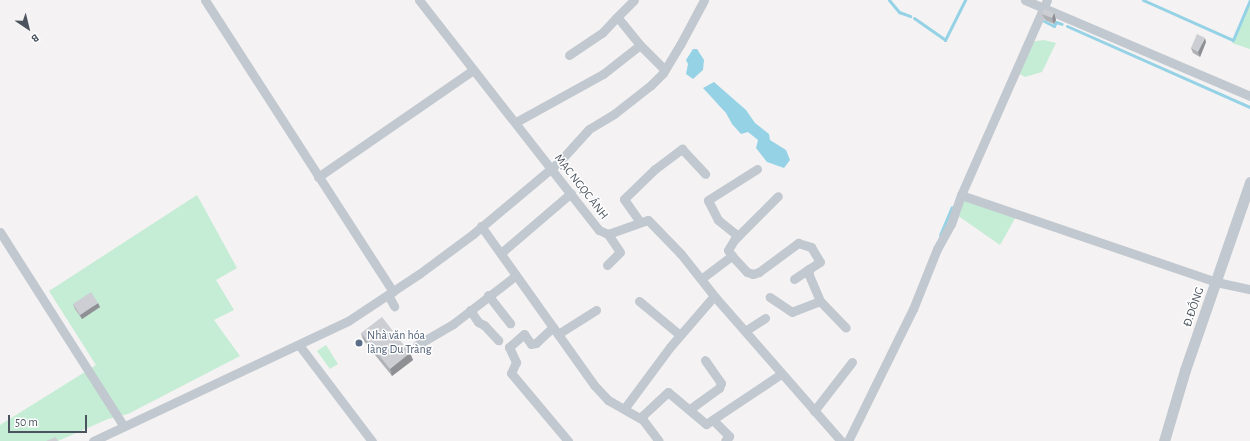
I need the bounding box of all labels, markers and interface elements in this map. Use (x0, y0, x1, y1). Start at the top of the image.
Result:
north arrow (8, 8, 48, 48)
text: B (29, 32, 41, 45)
street label: MẠC NGỌC ÁNH (551, 152, 611, 222)
street label: Đ.ĐỒNG (1181, 285, 1207, 329)
place label: Nhà văn hóa làng Du Tràng (367, 329, 432, 357)
marker: Nhà văn hóa làng Du Tràng (354, 338, 364, 348)
scale bar (10, 407, 89, 433)
text: 50 m (15, 416, 38, 428)

